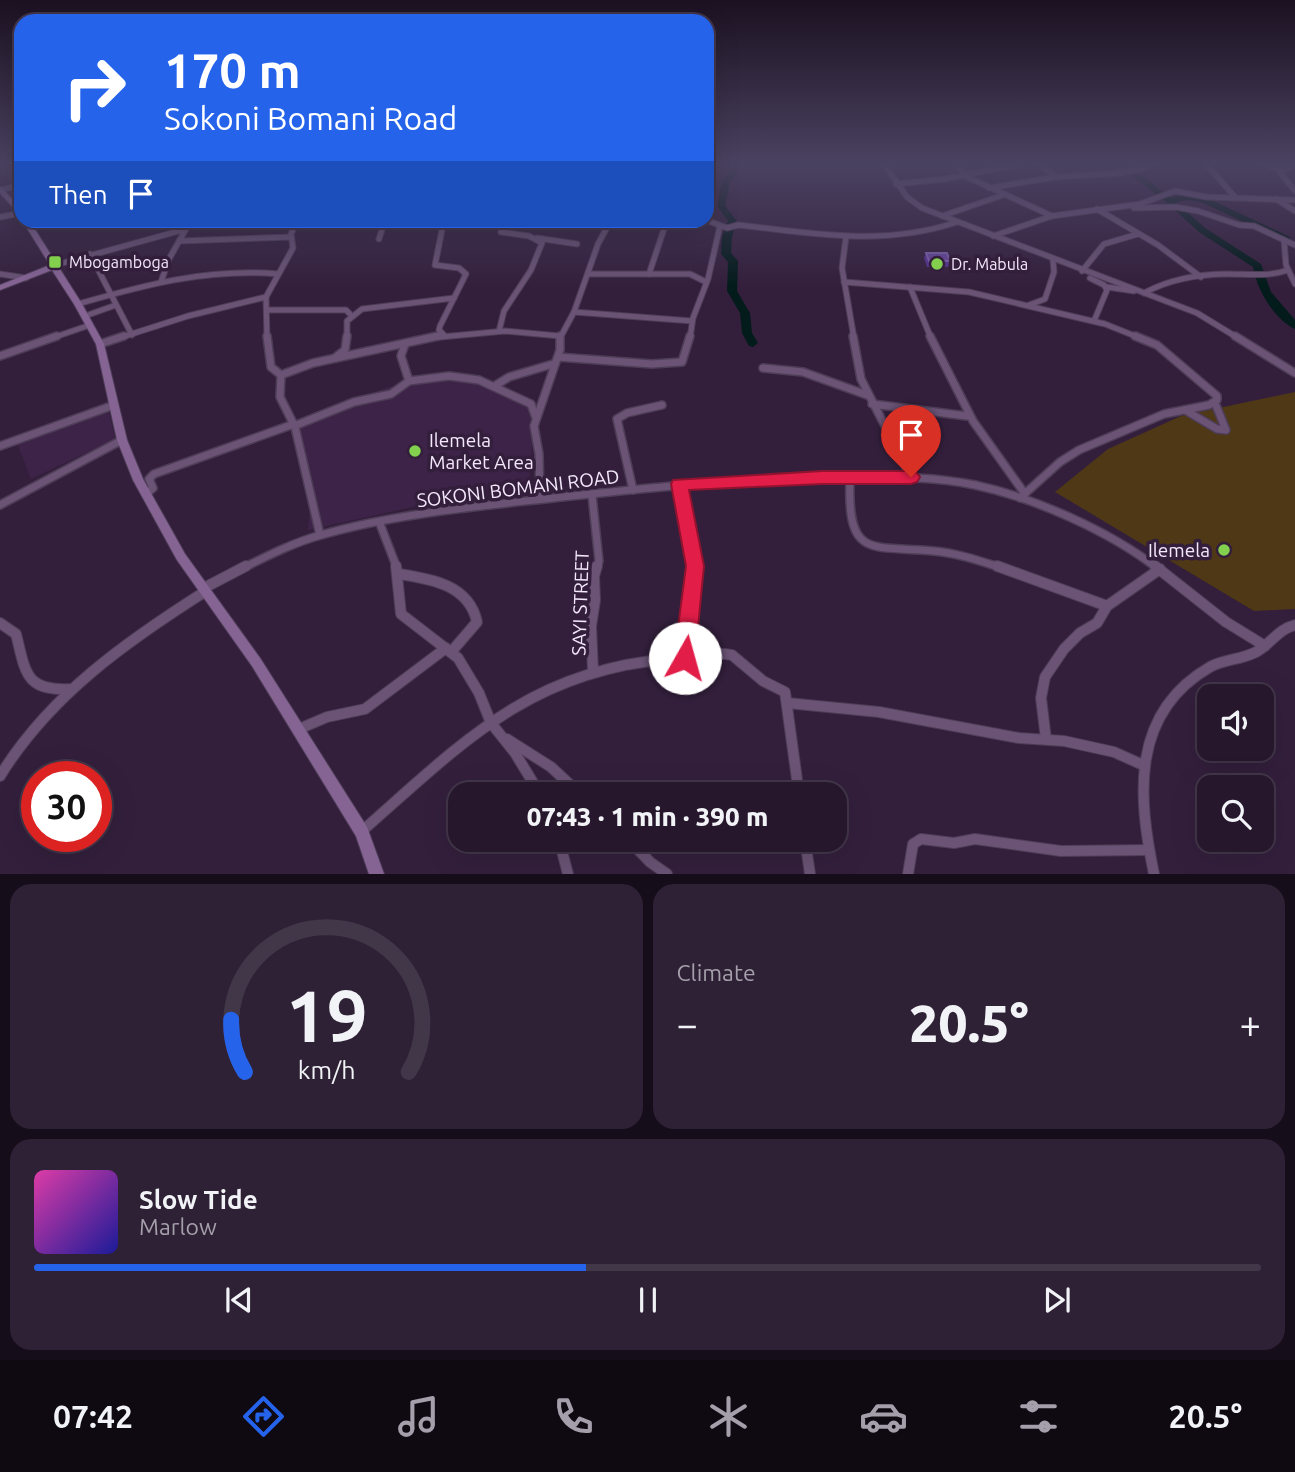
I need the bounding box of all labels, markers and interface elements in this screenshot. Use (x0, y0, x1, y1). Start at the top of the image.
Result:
icon: right (49, 42, 140, 133)
text: 170 m (164, 42, 301, 97)
text: Sokoni Bomani Road (164, 100, 457, 136)
icon: arrive (122, 175, 160, 213)
text: Then (49, 180, 108, 209)
place label: Mbogamboga (69, 253, 169, 271)
marker: Mbogamboga (47, 254, 63, 270)
place label: Dr. Mabula (951, 255, 1028, 273)
marker: Dr. Mabula (929, 256, 945, 272)
pin (881, 405, 941, 477)
icon: arrive (892, 416, 930, 454)
place label: Ilemela Market Area (429, 429, 534, 473)
marker: Ilemela Market Area (407, 443, 423, 459)
street label: SOKONI BOMANI ROAD (415, 465, 621, 511)
place label: Ilemela (1148, 539, 1210, 561)
marker: Ilemela (1216, 542, 1232, 558)
street label: SAYI STREET (567, 550, 593, 656)
position arrow (648, 621, 722, 695)
map controls (1197, 684, 1274, 852)
button: sound (1197, 684, 1274, 761)
speed limit sign: 30 (21, 761, 112, 852)
button: search (1197, 775, 1274, 852)
text: 07:43 · 1 min · 390 m (527, 802, 768, 831)
text: Climate (677, 960, 756, 985)
text: 19 (285, 975, 367, 1057)
text: 20.5° (909, 994, 1029, 1052)
text: − (677, 1003, 698, 1045)
text: + (1240, 1003, 1261, 1045)
text: km/h (297, 1056, 355, 1084)
text: Slow Tide (139, 1185, 258, 1214)
text: Marlow (139, 1214, 217, 1239)
icon: previous (220, 1281, 258, 1319)
icon: pause (629, 1281, 667, 1319)
icon: next (1038, 1281, 1076, 1319)
icon: directions (239, 1392, 288, 1441)
icon: music (394, 1392, 443, 1441)
icon: phone (549, 1392, 598, 1441)
icon: climate (704, 1392, 753, 1441)
icon: car (859, 1392, 908, 1441)
icon: filters (1014, 1392, 1063, 1441)
text: 07:42 (53, 1398, 133, 1434)
text: 20.5° (1169, 1398, 1242, 1434)

